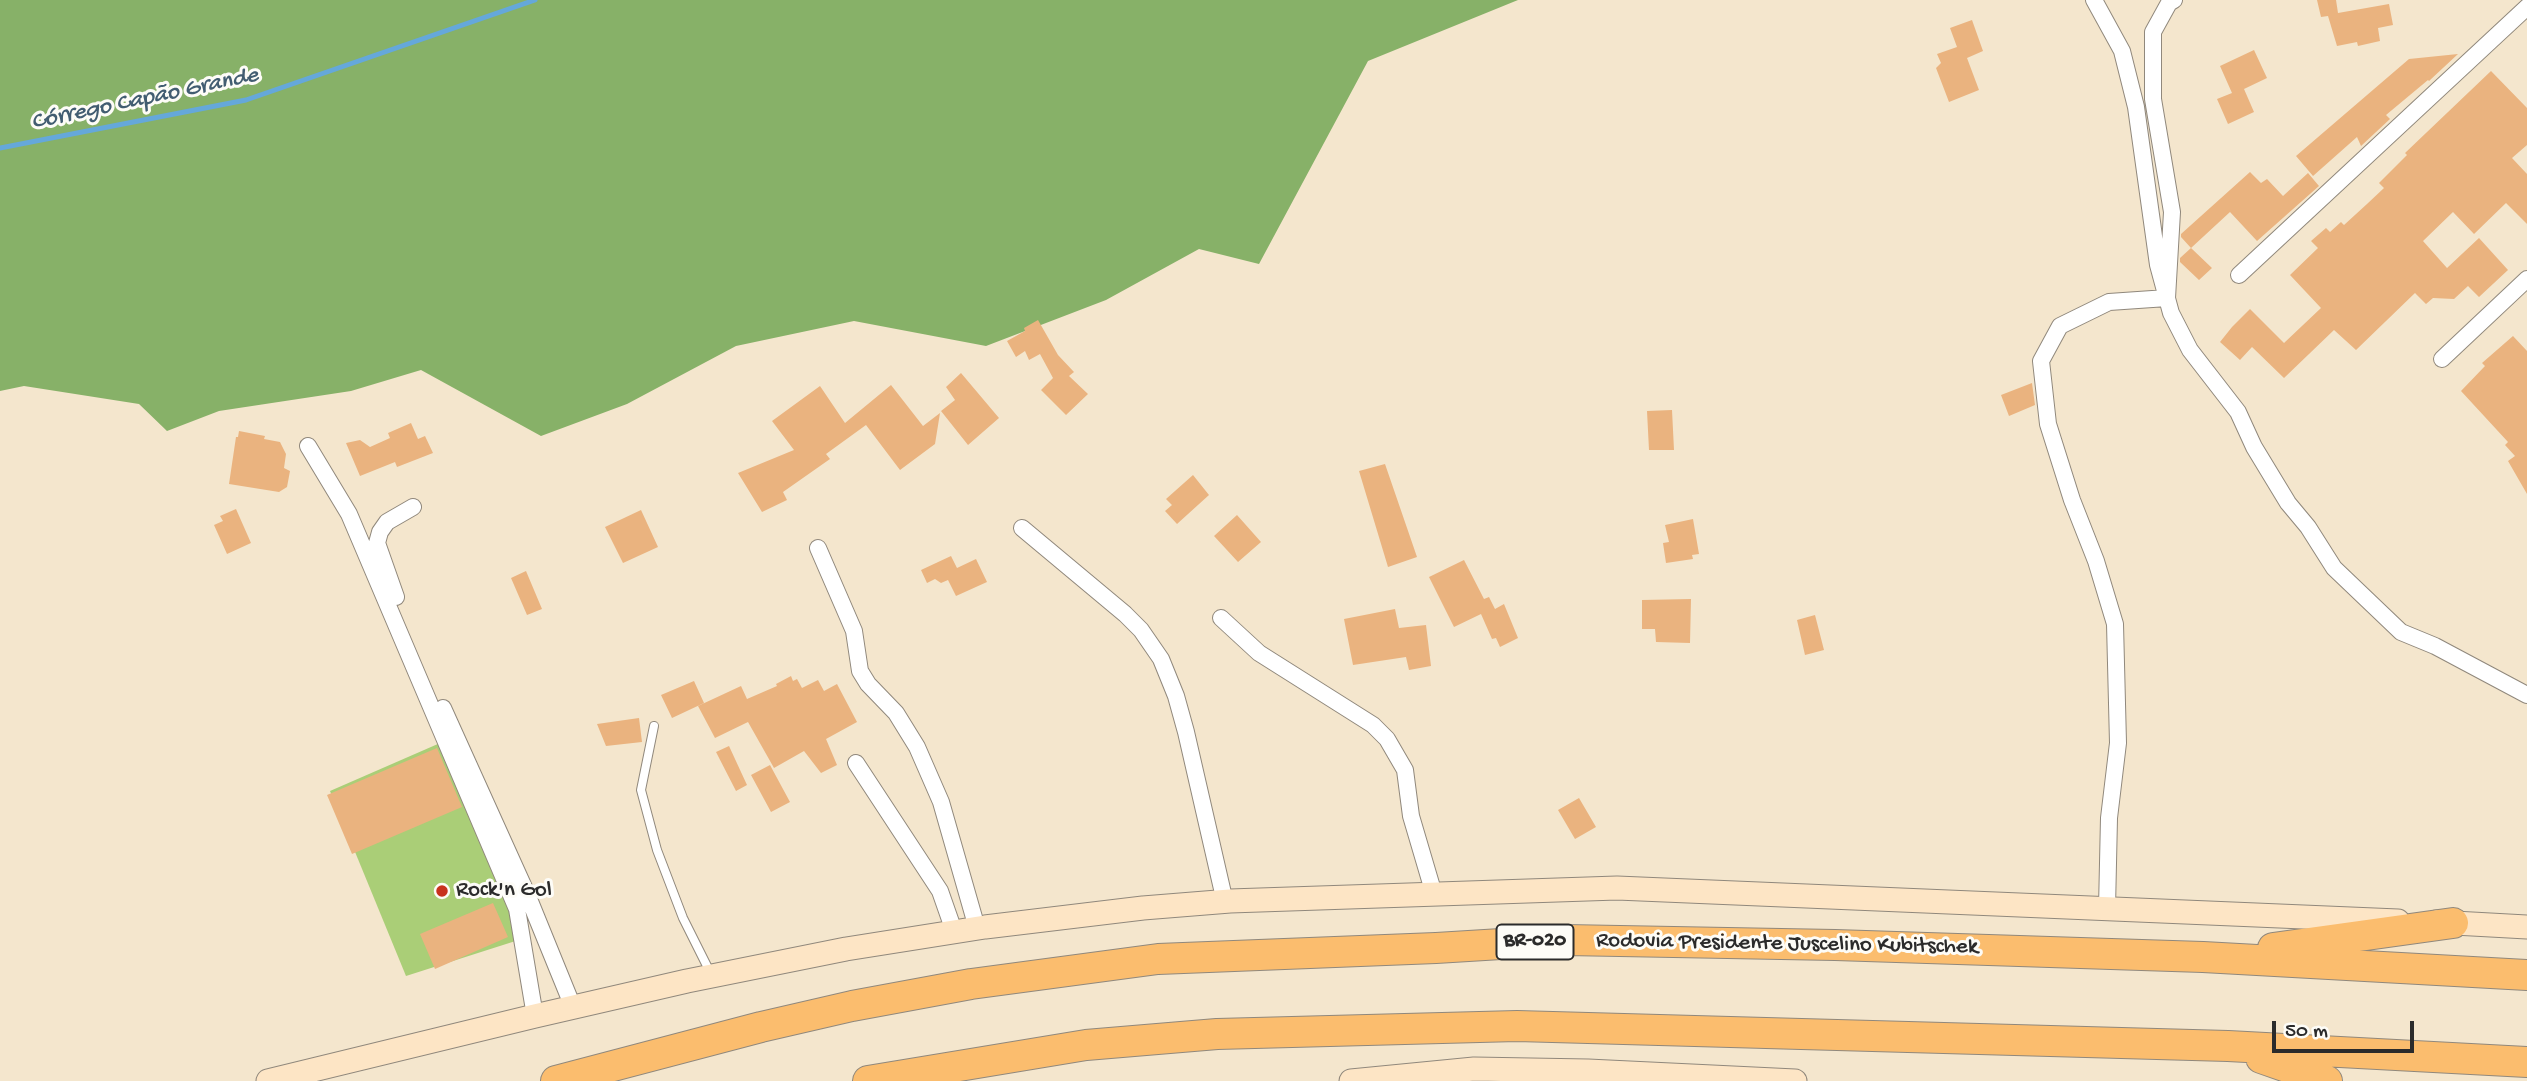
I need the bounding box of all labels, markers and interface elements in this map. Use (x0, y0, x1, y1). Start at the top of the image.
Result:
water label: Córrego Capão Grande (29, 62, 261, 138)
place label: Rock'n Gol (456, 877, 552, 905)
marker: Rock'n Gol (434, 883, 450, 899)
road number: BR-020 (1496, 925, 1574, 960)
street label: Rodovia Presidente Juscelino Kubitschek (1596, 928, 1978, 962)
scale bar (2275, 1007, 2417, 1052)
text: 50 m (2285, 1020, 2328, 1045)

